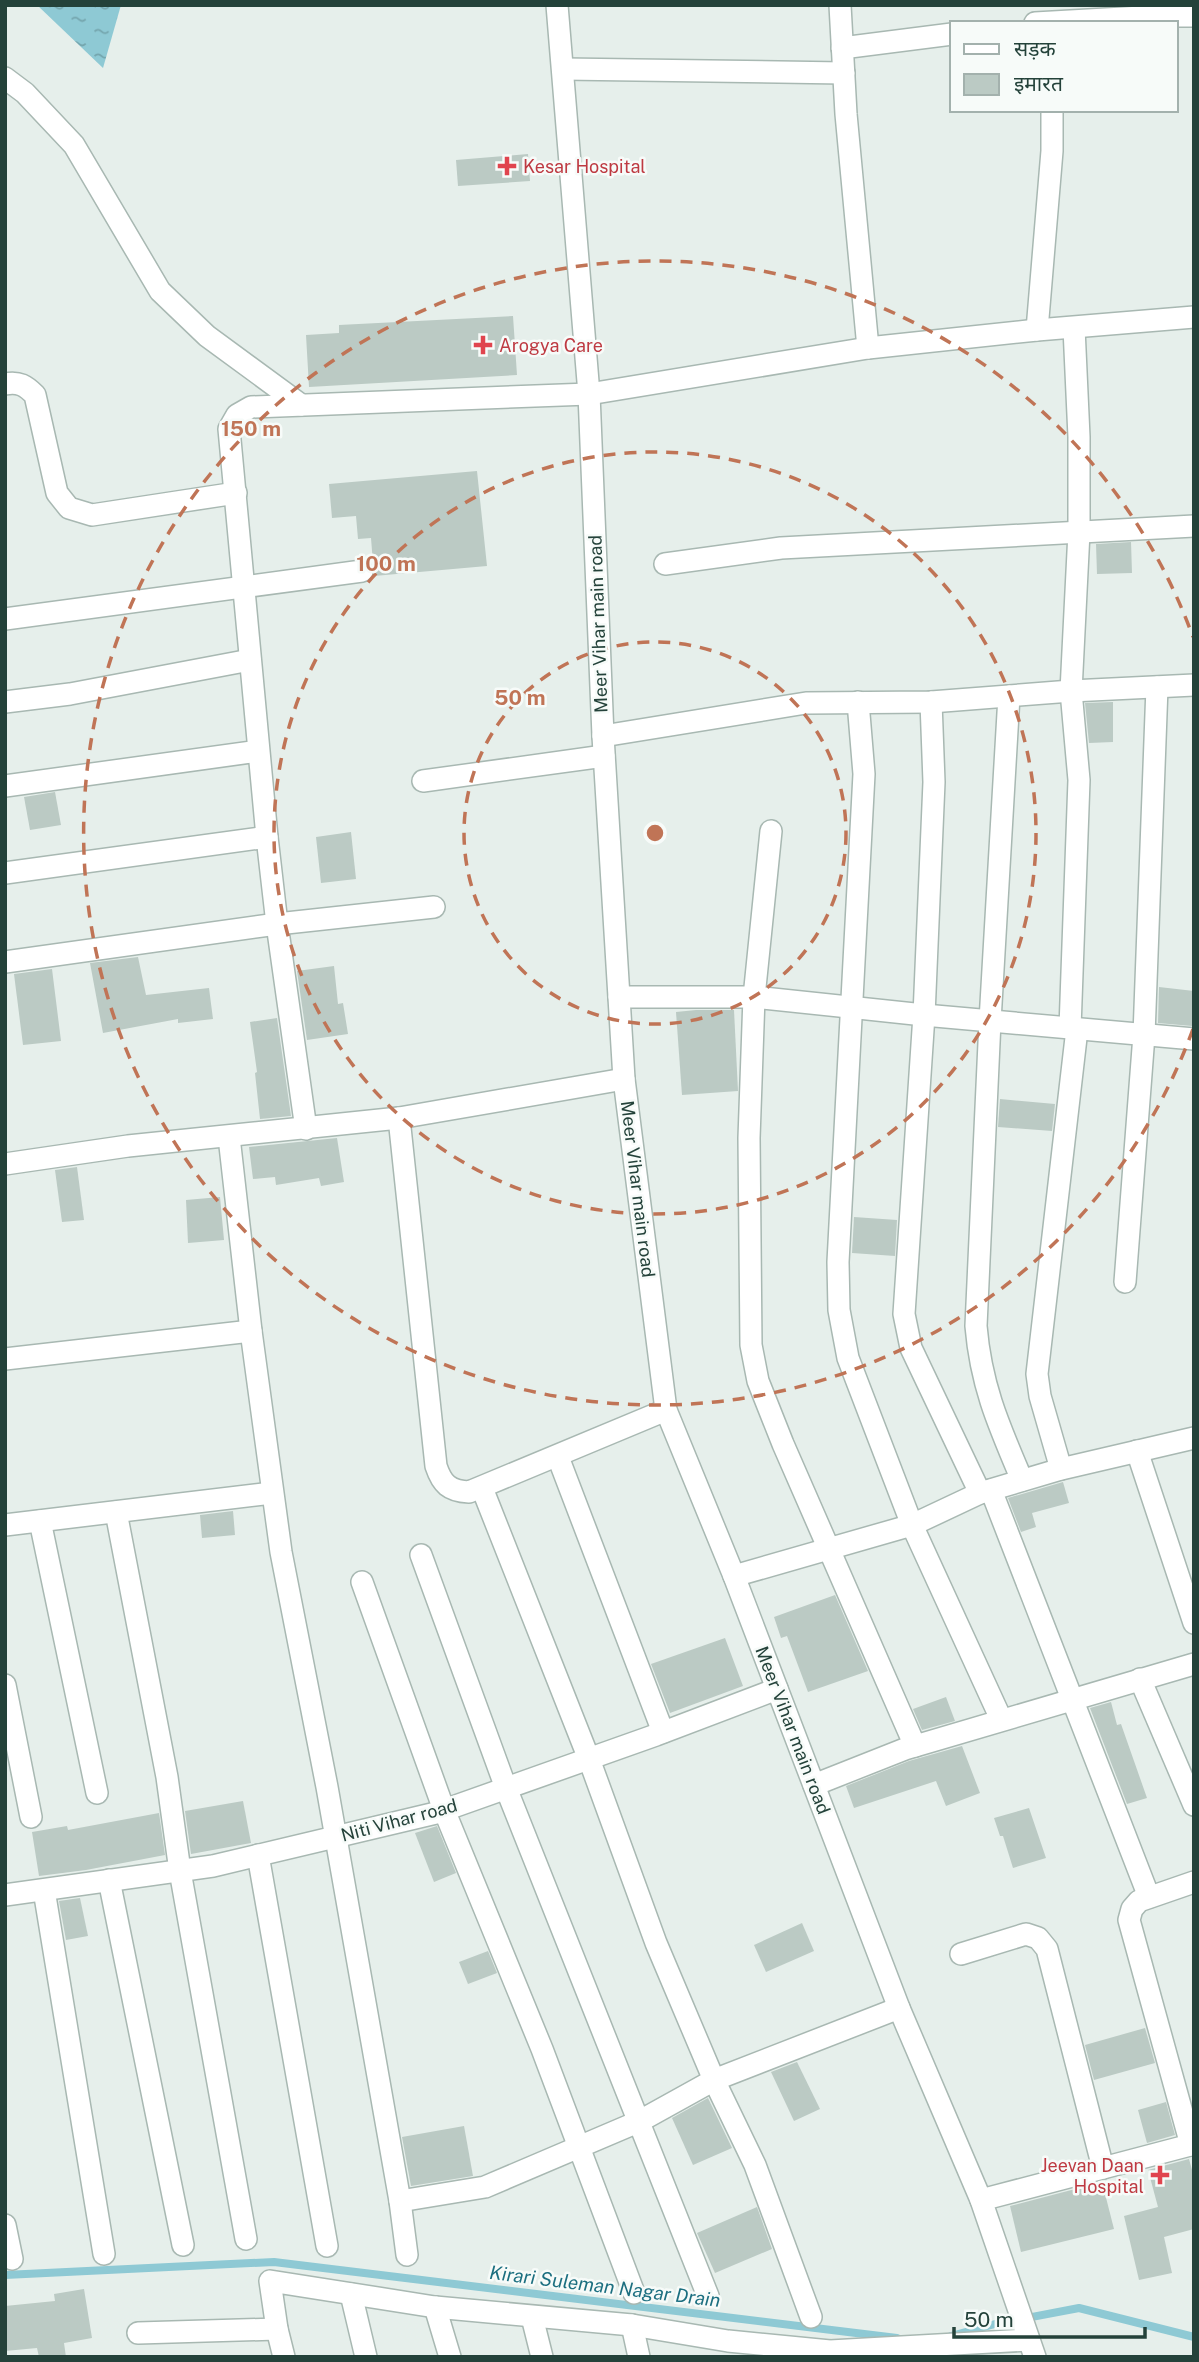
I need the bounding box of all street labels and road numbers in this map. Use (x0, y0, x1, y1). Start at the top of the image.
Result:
street label: Meer Vihar main road (584, 535, 612, 713)
street label: Meer Vihar main road (617, 1099, 659, 1279)
street label: Meer Vihar main road (751, 1643, 835, 1817)
street label: Niti Vihar road (339, 1794, 459, 1846)

